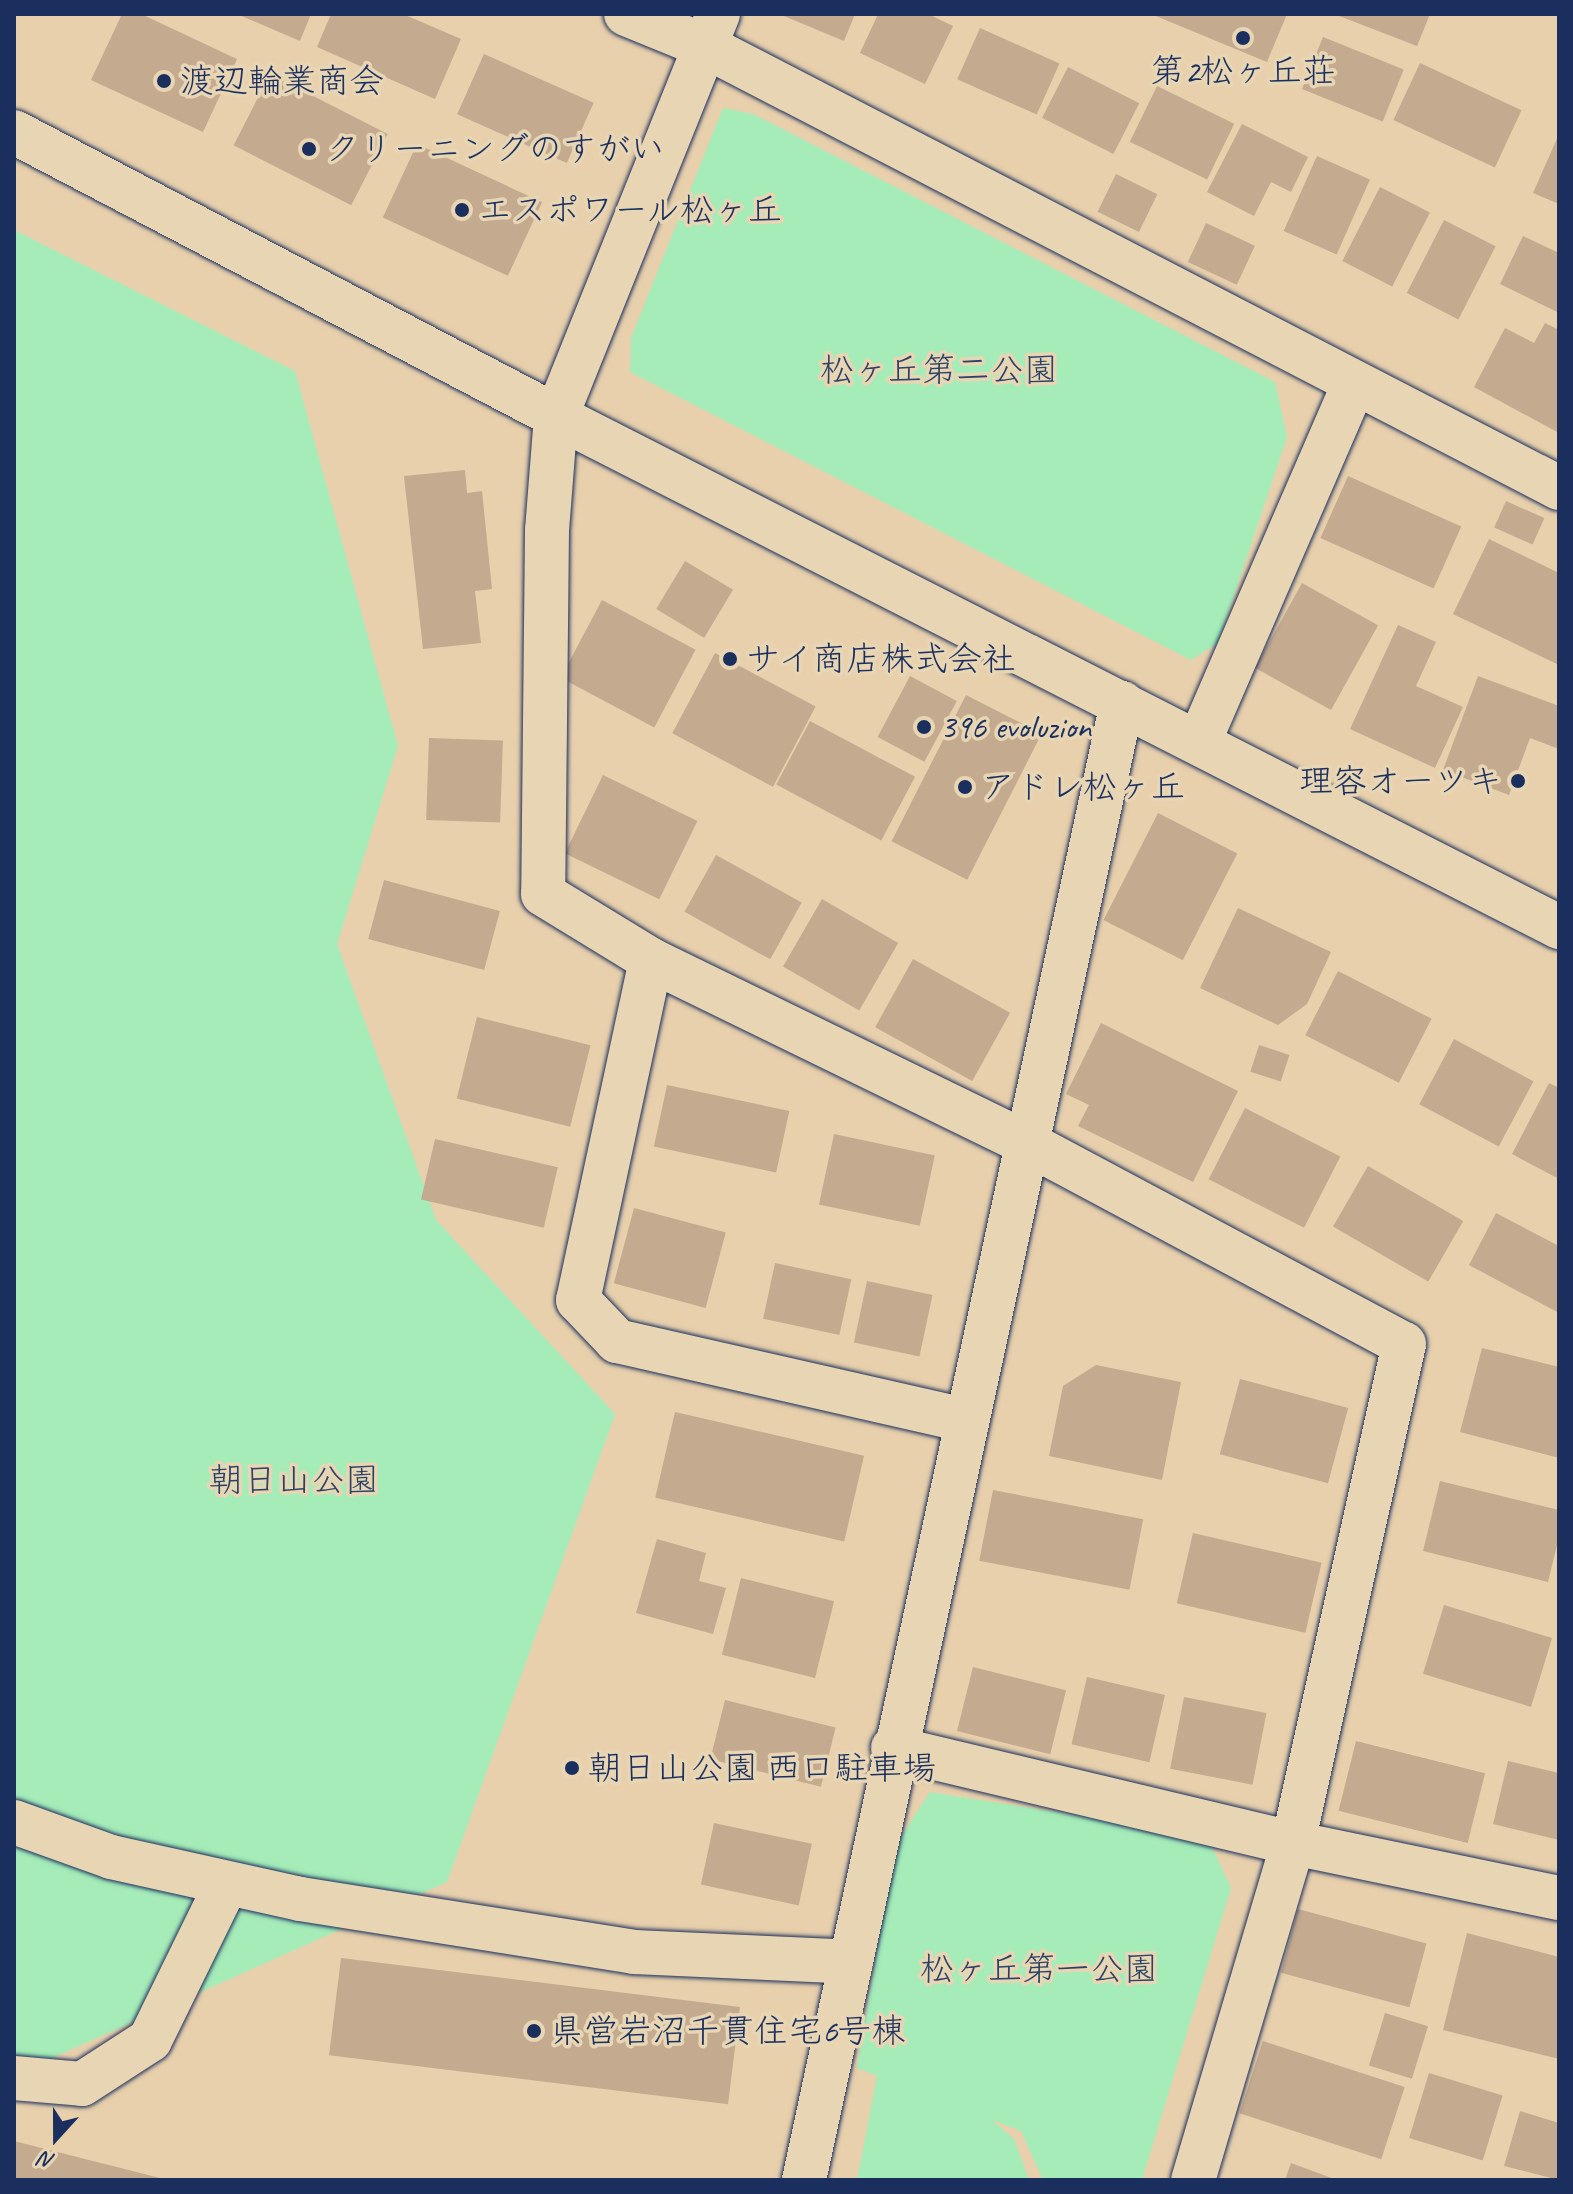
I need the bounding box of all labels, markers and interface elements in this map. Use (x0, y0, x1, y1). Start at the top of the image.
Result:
marker: 第2松ヶ丘荘 (1234, 29, 1252, 47)
place label: 第2松ヶ丘荘 (1150, 51, 1336, 91)
place label: 渡辺輪業商会 (180, 61, 384, 101)
marker: 渡辺輪業商会 (155, 72, 173, 90)
place label: クリーニングのすがい (325, 129, 665, 169)
marker: クリーニングのすがい (300, 140, 318, 158)
place label: エスポワール松ヶ丘 (478, 190, 784, 230)
marker: エスポワール松ヶ丘 (453, 201, 471, 219)
park label: 松ヶ丘第二公園 (820, 350, 1058, 390)
place label: サイ商店株式会社 (746, 639, 1018, 679)
marker: サイ商店株式会社 (721, 650, 739, 668)
place label: 396 evoluzion (940, 707, 1091, 747)
marker: 396 evoluzion (915, 718, 933, 736)
place label: 理容オーツキ (1298, 761, 1502, 801)
place label: アドレ松ヶ丘 (981, 767, 1185, 807)
marker: 理容オーツキ (1509, 772, 1527, 790)
marker: アドレ松ヶ丘 (956, 778, 974, 796)
park label: 朝日山公園 (209, 1460, 379, 1500)
place label: 朝日山公園 西口駐車場 (588, 1748, 936, 1788)
marker: 朝日山公園 西口駐車場 (563, 1759, 581, 1777)
park label: 松ヶ丘第一公園 (920, 1949, 1158, 1989)
place label: 県営岩沼千貫住宅6号棟 (550, 2011, 905, 2051)
marker: 県営岩沼千貫住宅6号棟 (525, 2022, 543, 2040)
north arrow (16, 2098, 96, 2178)
text: N (36, 2145, 59, 2176)

